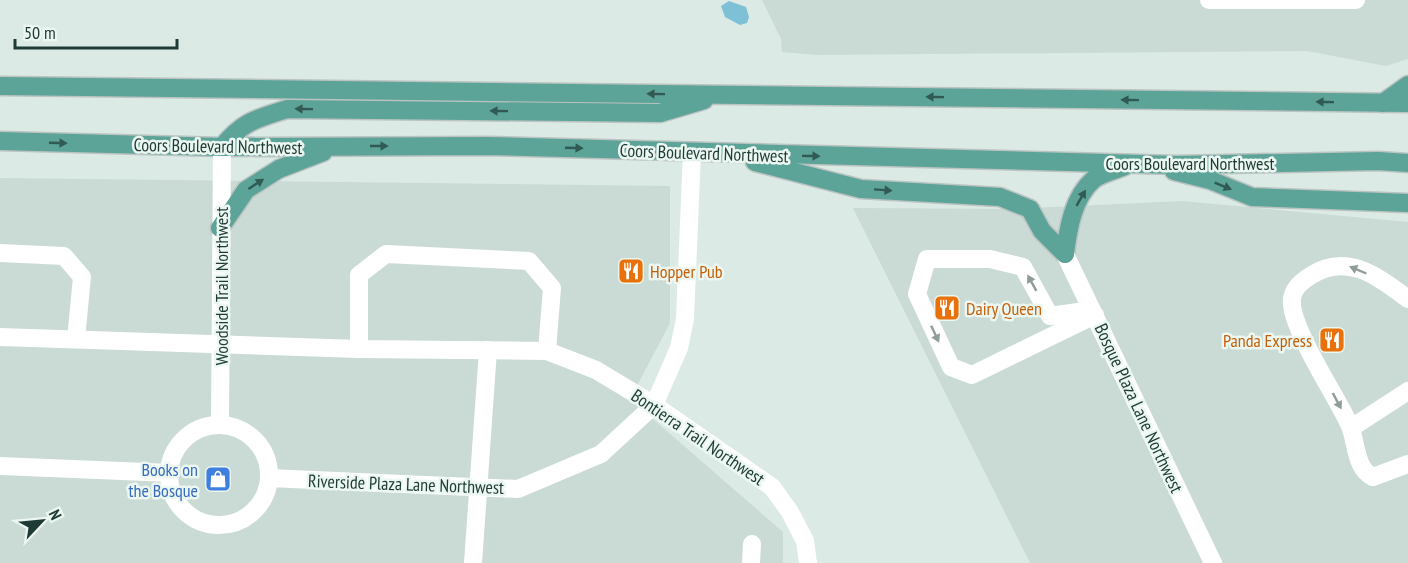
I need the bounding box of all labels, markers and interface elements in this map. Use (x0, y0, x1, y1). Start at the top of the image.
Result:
scale bar (15, 12, 177, 50)
text: 50 m (24, 21, 56, 44)
one-way arrow (646, 89, 665, 99)
one-way arrow (925, 92, 944, 102)
one-way arrow (1120, 95, 1139, 105)
one-way arrow (1315, 97, 1334, 107)
one-way arrow (295, 104, 314, 114)
one-way arrow (490, 106, 509, 116)
street label: Coors Boulevard Northwest (133, 133, 303, 159)
one-way arrow (49, 138, 68, 148)
street label: Coors Boulevard Northwest (619, 139, 789, 167)
one-way arrow (370, 142, 389, 151)
one-way arrow (565, 144, 584, 153)
one-way arrow (802, 151, 821, 161)
street label: Coors Boulevard Northwest (1106, 152, 1274, 175)
one-way arrow (248, 178, 264, 189)
one-way arrow (1214, 181, 1232, 191)
one-way arrow (874, 185, 893, 195)
one-way arrow (1076, 190, 1087, 206)
street label: Woodside Trail Northwest (210, 207, 233, 365)
restaurant icon: Hopper Pub (616, 256, 646, 286)
place label: Hopper Pub (650, 260, 723, 283)
one-way arrow (1348, 265, 1366, 275)
one-way arrow (1027, 274, 1037, 291)
restaurant icon: Dairy Queen (932, 293, 962, 323)
place label: Dairy Queen (966, 297, 1042, 320)
street label: Bosque Plaza Lane Northwest (1090, 320, 1188, 496)
one-way arrow (931, 325, 940, 342)
restaurant icon: Panda Express (1317, 325, 1347, 355)
place label: Panda Express (1223, 329, 1312, 352)
street label: Bontierra Trail Northwest (627, 384, 769, 490)
one-way arrow (1332, 393, 1342, 410)
place label: Books on the Bosque (129, 458, 198, 502)
shop icon: Books on the Bosque (203, 464, 233, 494)
street label: Riverside Plaza Lane Northwest (308, 469, 504, 499)
north arrow (12, 491, 72, 551)
text: N (45, 506, 66, 523)

